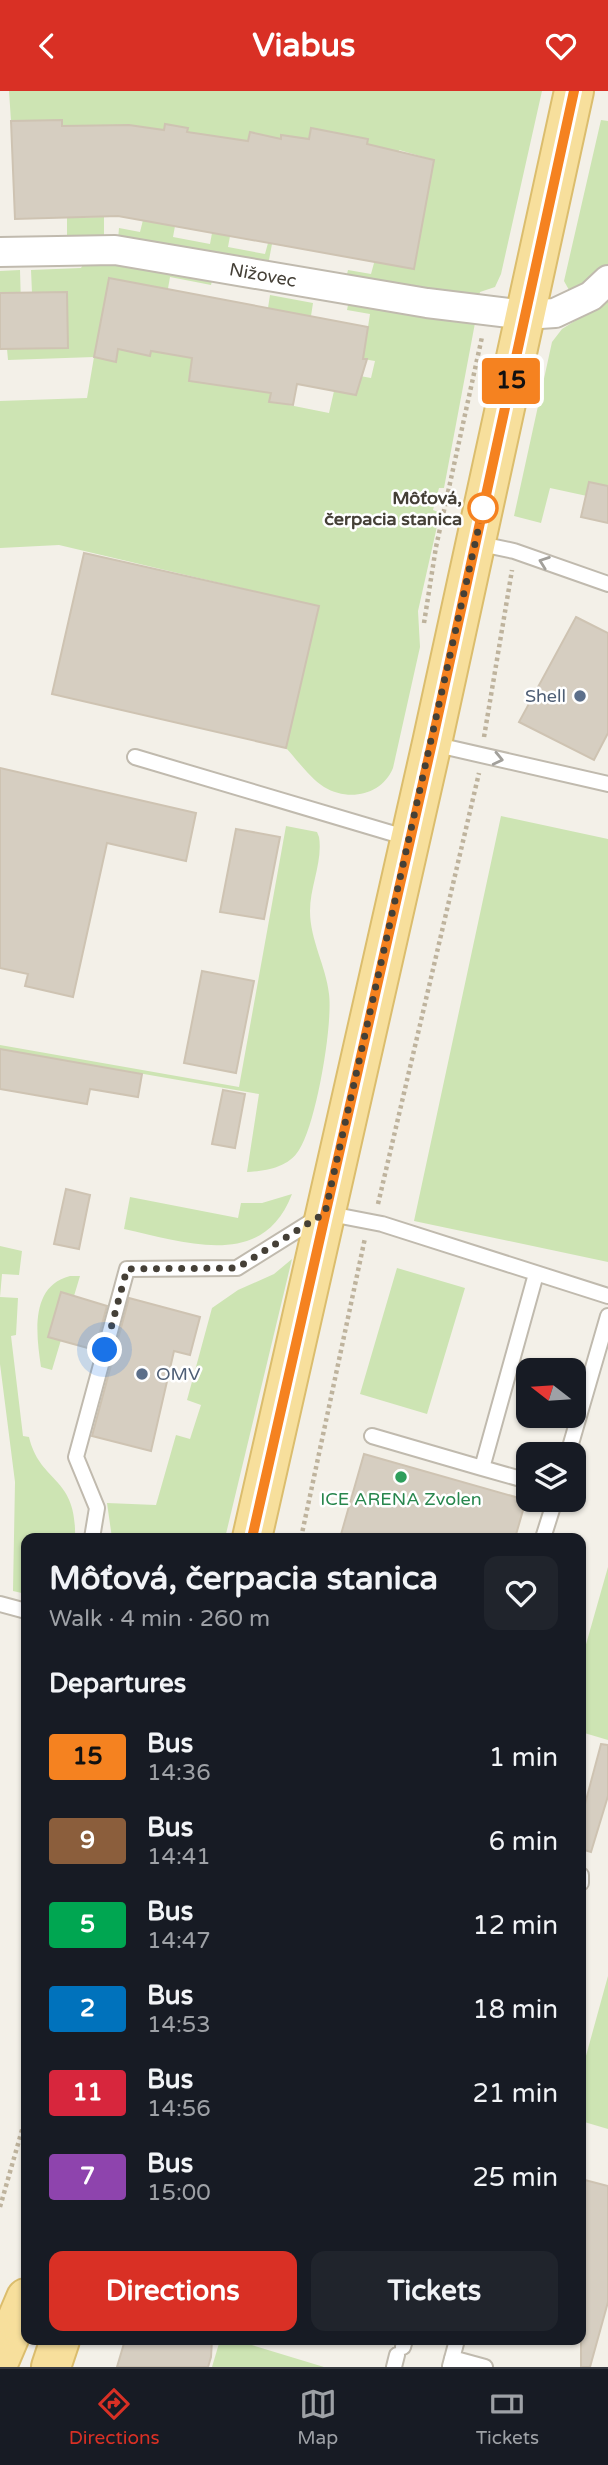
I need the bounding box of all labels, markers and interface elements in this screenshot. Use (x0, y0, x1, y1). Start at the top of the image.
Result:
icon: back (28, 27, 66, 65)
text: Viabus (253, 27, 355, 65)
icon: heart (542, 27, 580, 65)
street label: Nižovec (228, 258, 298, 292)
line badge: 15 (480, 358, 542, 404)
text: 15 (496, 366, 526, 395)
place label: Môťová, čerpacia stanica (324, 487, 462, 530)
marker: Môťová, čerpacia stanica (468, 493, 498, 523)
one-way arrow (538, 556, 550, 570)
place label: Shell (525, 685, 566, 707)
marker: Shell (572, 688, 588, 704)
one-way arrow (492, 750, 504, 765)
your location (87, 1332, 122, 1367)
north arrow (516, 1358, 586, 1428)
map controls (516, 1358, 586, 1512)
place label: OMV (156, 1363, 201, 1385)
marker: OMV (134, 1366, 150, 1382)
button: layers (516, 1442, 586, 1512)
marker: ICE ARENA Zvolen (393, 1469, 409, 1485)
place label: ICE ARENA Zvolen (320, 1488, 482, 1510)
button: heart (484, 1556, 558, 1630)
text: Môťová, čerpacia stanica (49, 1559, 438, 1598)
text: Walk · 4 min · 260 m (49, 1605, 270, 1633)
text: Departures (49, 1668, 186, 1699)
text: Bus (147, 1728, 193, 1759)
text: 15 (72, 1742, 103, 1771)
text: 1 min (489, 1742, 558, 1773)
text: 14:36 (147, 1759, 211, 1787)
text: Bus (147, 1812, 193, 1843)
text: 9 (80, 1826, 95, 1855)
text: 6 min (489, 1826, 558, 1857)
text: 14:41 (147, 1843, 211, 1871)
text: Bus (147, 1896, 193, 1927)
text: 5 (80, 1910, 95, 1939)
text: 12 min (472, 1910, 558, 1941)
text: 14:47 (147, 1927, 211, 1955)
text: Bus (147, 1980, 193, 2011)
text: 2 (80, 1994, 95, 2023)
text: 18 min (472, 1994, 558, 2025)
text: 14:53 (147, 2011, 211, 2039)
text: Bus (147, 2064, 193, 2095)
text: 11 (72, 2078, 103, 2107)
text: 21 min (472, 2078, 558, 2109)
text: 14:56 (147, 2095, 211, 2123)
text: Bus (147, 2148, 193, 2179)
text: 7 (80, 2162, 95, 2191)
text: 25 min (472, 2162, 558, 2193)
text: 15:00 (147, 2179, 211, 2207)
button: Directions (49, 2251, 297, 2331)
button: Tickets (311, 2251, 558, 2331)
tab: Directions (69, 2385, 160, 2449)
tab: Map (297, 2385, 338, 2449)
tab: Tickets (476, 2385, 539, 2449)

